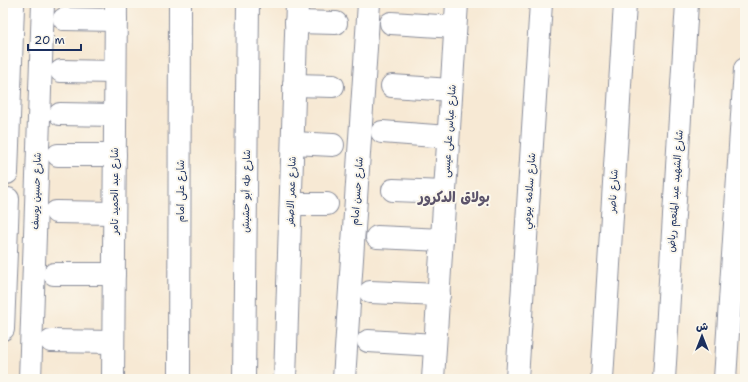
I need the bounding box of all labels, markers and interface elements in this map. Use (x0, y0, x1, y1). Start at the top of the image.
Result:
scale bar (28, 26, 81, 52)
text: 20 m (34, 32, 65, 48)
street label: شارع عباس على عيسى (439, 84, 460, 178)
street label: شارع الشهيد عبد المنعم رياض (664, 129, 687, 253)
street label: شارع عبد الحميد تامر (108, 147, 122, 236)
street label: شارع طه أبو حشيش (239, 149, 254, 233)
street label: شارع حسين يوسف (28, 152, 45, 230)
street label: شارع سلامه بيومي (520, 152, 541, 230)
street label: شارع عمر الاصفر (283, 156, 300, 227)
street label: شارع حسن امام (348, 156, 367, 226)
street label: شارع على امام (174, 160, 188, 222)
street label: شارع ناصر (605, 168, 622, 214)
district label: بولاق الدكرور (416, 188, 490, 207)
north arrow (682, 316, 722, 356)
text: ش (696, 319, 708, 334)

